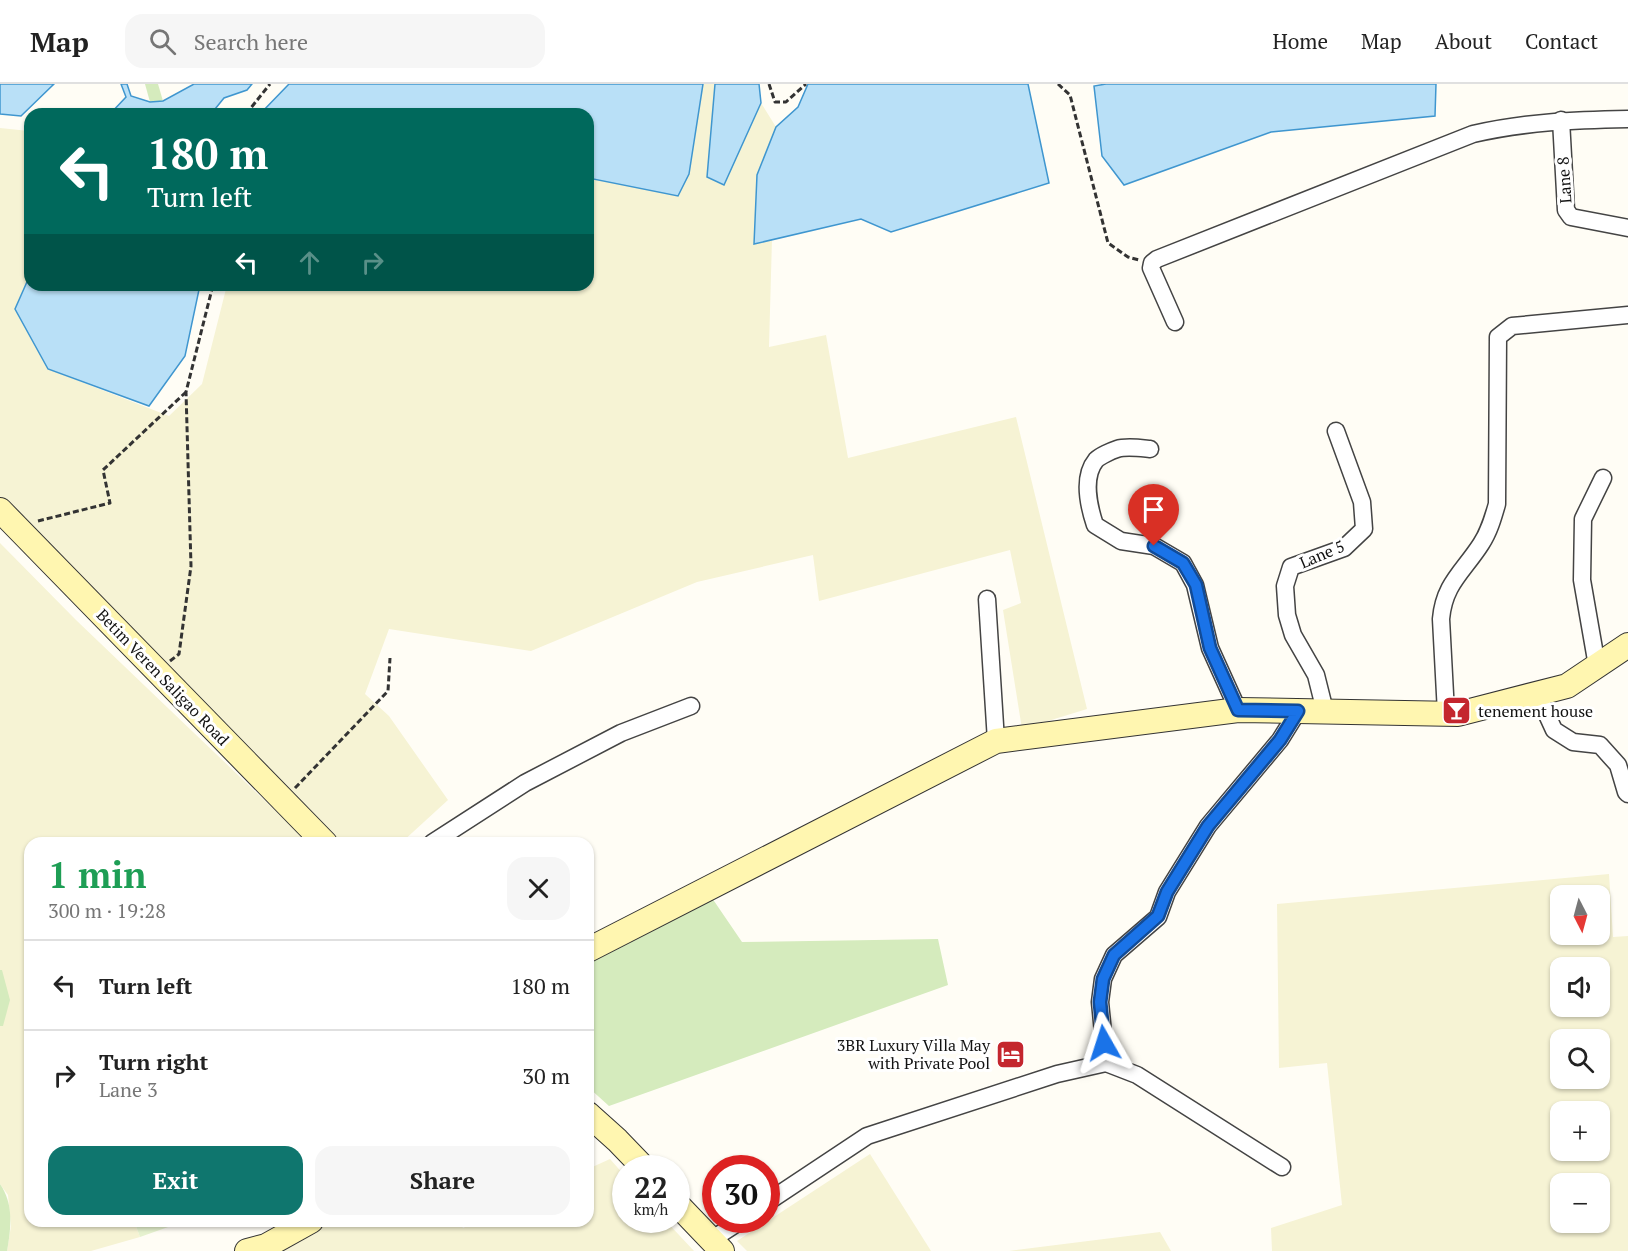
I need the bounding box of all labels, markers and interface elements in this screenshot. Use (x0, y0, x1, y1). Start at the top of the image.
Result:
search box (125, 14, 545, 68)
text: Map (30, 23, 89, 60)
icon: search (146, 25, 179, 58)
text: Search here (194, 27, 308, 56)
text: Home (1272, 27, 1328, 55)
text: Map (1361, 27, 1402, 55)
text: About (1435, 27, 1492, 55)
text: Contact (1525, 27, 1598, 55)
text: 180 m (147, 125, 268, 181)
icon: left (48, 132, 126, 210)
street label: Lane 8 (1551, 156, 1577, 204)
text: Turn left (147, 179, 252, 215)
icon: left (230, 246, 263, 279)
icon: ahead (293, 246, 326, 279)
icon: right (356, 246, 389, 279)
pin (1128, 484, 1179, 546)
icon: arrive (1137, 493, 1170, 526)
street label: Lane 5 (1296, 535, 1348, 573)
street label: Betim Veren Saligao Road (92, 604, 234, 750)
bar icon: tenement house (1441, 695, 1473, 727)
place label: tenement house (1478, 700, 1593, 722)
text: 1 min (48, 851, 146, 898)
button: close (507, 857, 570, 920)
north arrow (1550, 885, 1610, 945)
map controls (1550, 885, 1610, 1233)
text: 300 m · 19:28 (48, 897, 166, 924)
button: sound (1550, 957, 1610, 1017)
icon: left (48, 969, 81, 1002)
text: Turn left (99, 971, 192, 1000)
text: 180 m (510, 971, 570, 1000)
position arrow (1072, 1011, 1136, 1075)
button: search (1550, 1029, 1610, 1089)
place label: 3BR Luxury Villa May with Private Pool (837, 1034, 991, 1074)
hotel icon: 3BR Luxury Villa May with Private Pool (995, 1038, 1027, 1070)
text: Turn right (99, 1047, 208, 1076)
icon: right (48, 1059, 81, 1092)
text: 30 m (522, 1061, 570, 1090)
text: Lane 3 (99, 1076, 158, 1103)
button: + (1550, 1101, 1610, 1161)
button: Exit (48, 1146, 303, 1215)
button: Share (315, 1146, 570, 1215)
speed limit sign: 30 (702, 1155, 780, 1233)
text: 22 (634, 1167, 668, 1207)
button: − (1550, 1173, 1610, 1233)
text: km/h (634, 1199, 668, 1219)

